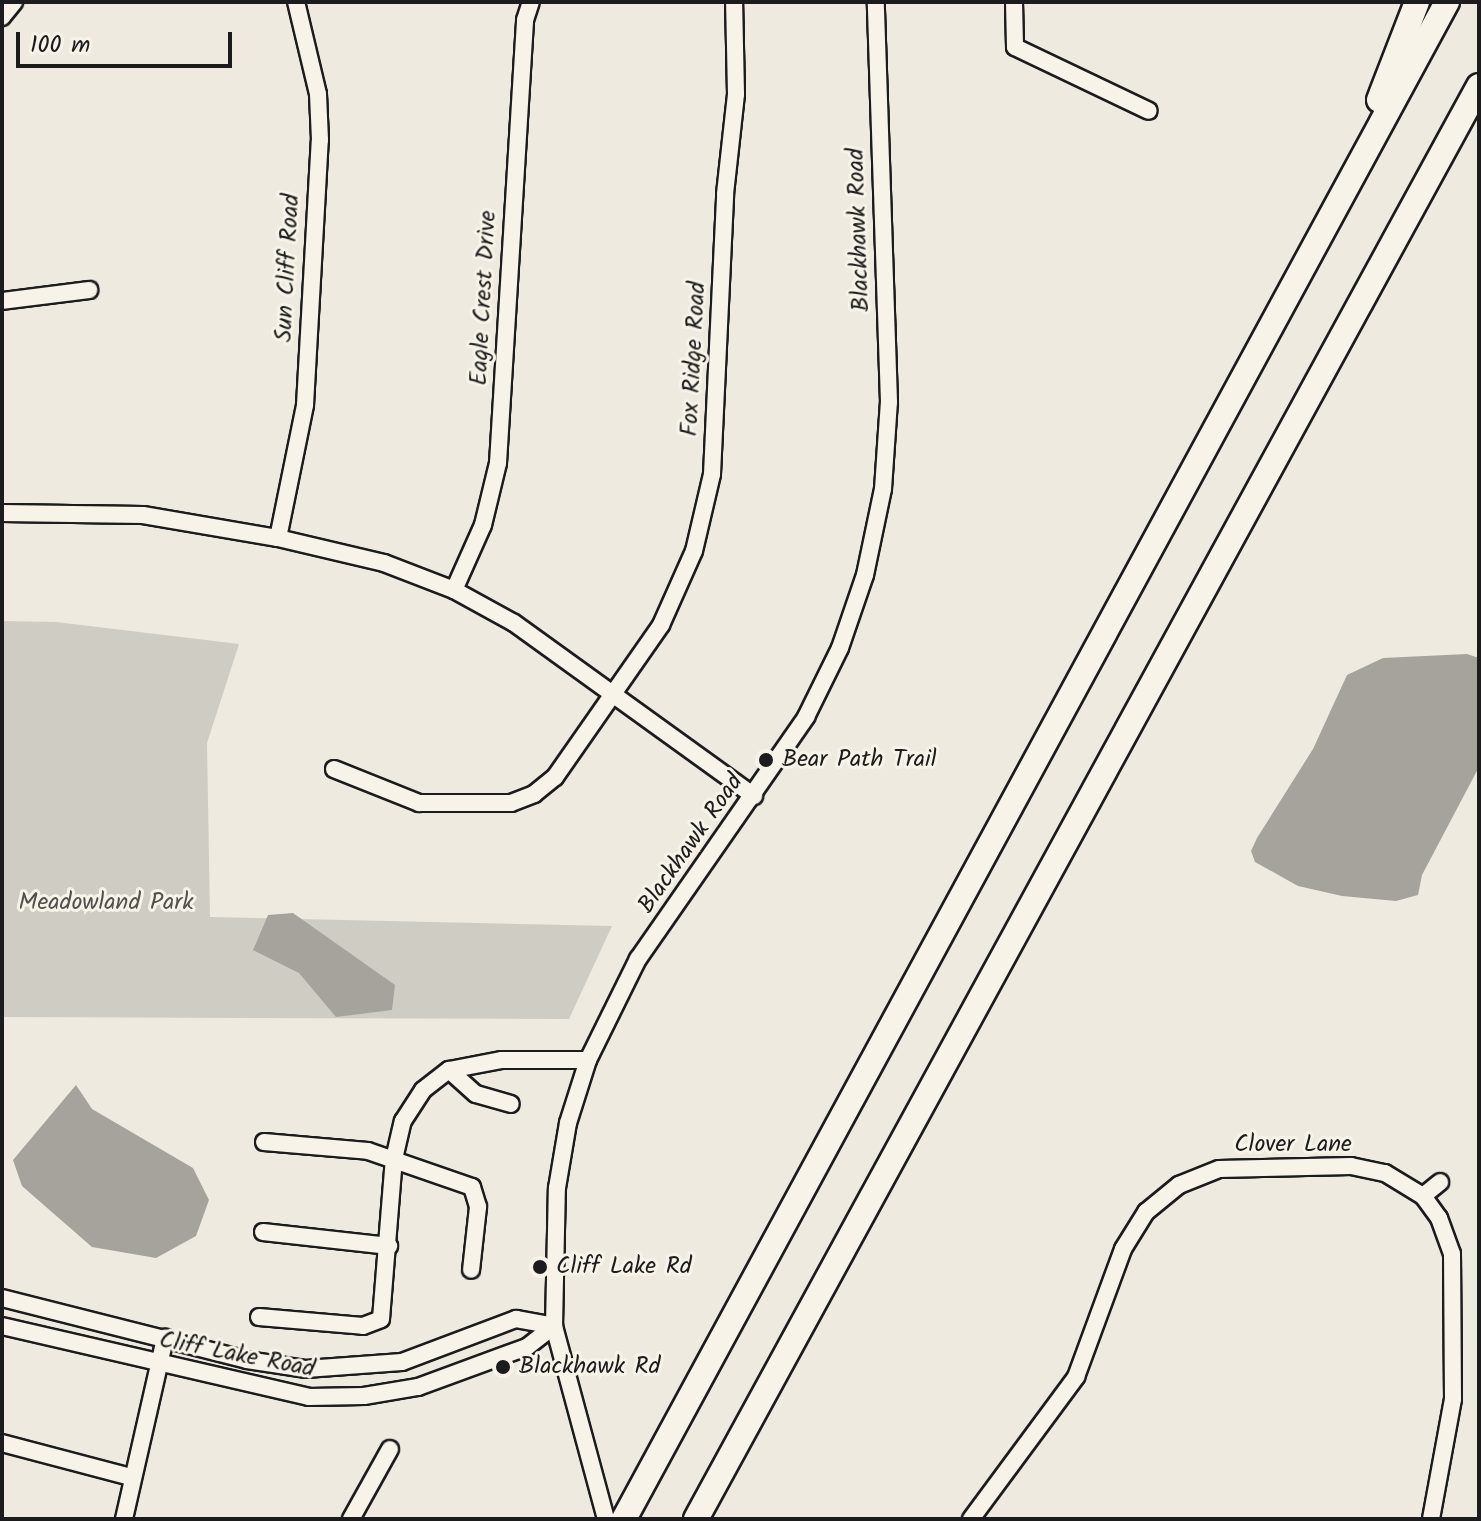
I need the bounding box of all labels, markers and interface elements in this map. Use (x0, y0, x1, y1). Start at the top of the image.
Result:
scale bar (20, 16, 236, 66)
text: 100 m (30, 26, 90, 65)
street label: Blackhawk Road (842, 148, 876, 312)
street label: Sun Cliff Road (270, 193, 306, 343)
street label: Eagle Crest Drive (465, 210, 503, 386)
street label: Fox Ridge Road (676, 281, 712, 437)
place label: Bear Path Trail (782, 746, 937, 774)
marker: Bear Path Trail (757, 751, 775, 769)
street label: Blackhawk Road (632, 769, 750, 919)
park label: Meadowland Park (18, 889, 194, 917)
street label: Clover Lane (1234, 1131, 1352, 1159)
place label: Cliff Lake Rd (556, 1253, 692, 1281)
marker: Cliff Lake Rd (531, 1258, 549, 1276)
street label: Cliff Lake Road (157, 1326, 317, 1384)
place label: Blackhawk Rd (519, 1353, 661, 1381)
marker: Blackhawk Rd (494, 1358, 512, 1376)

